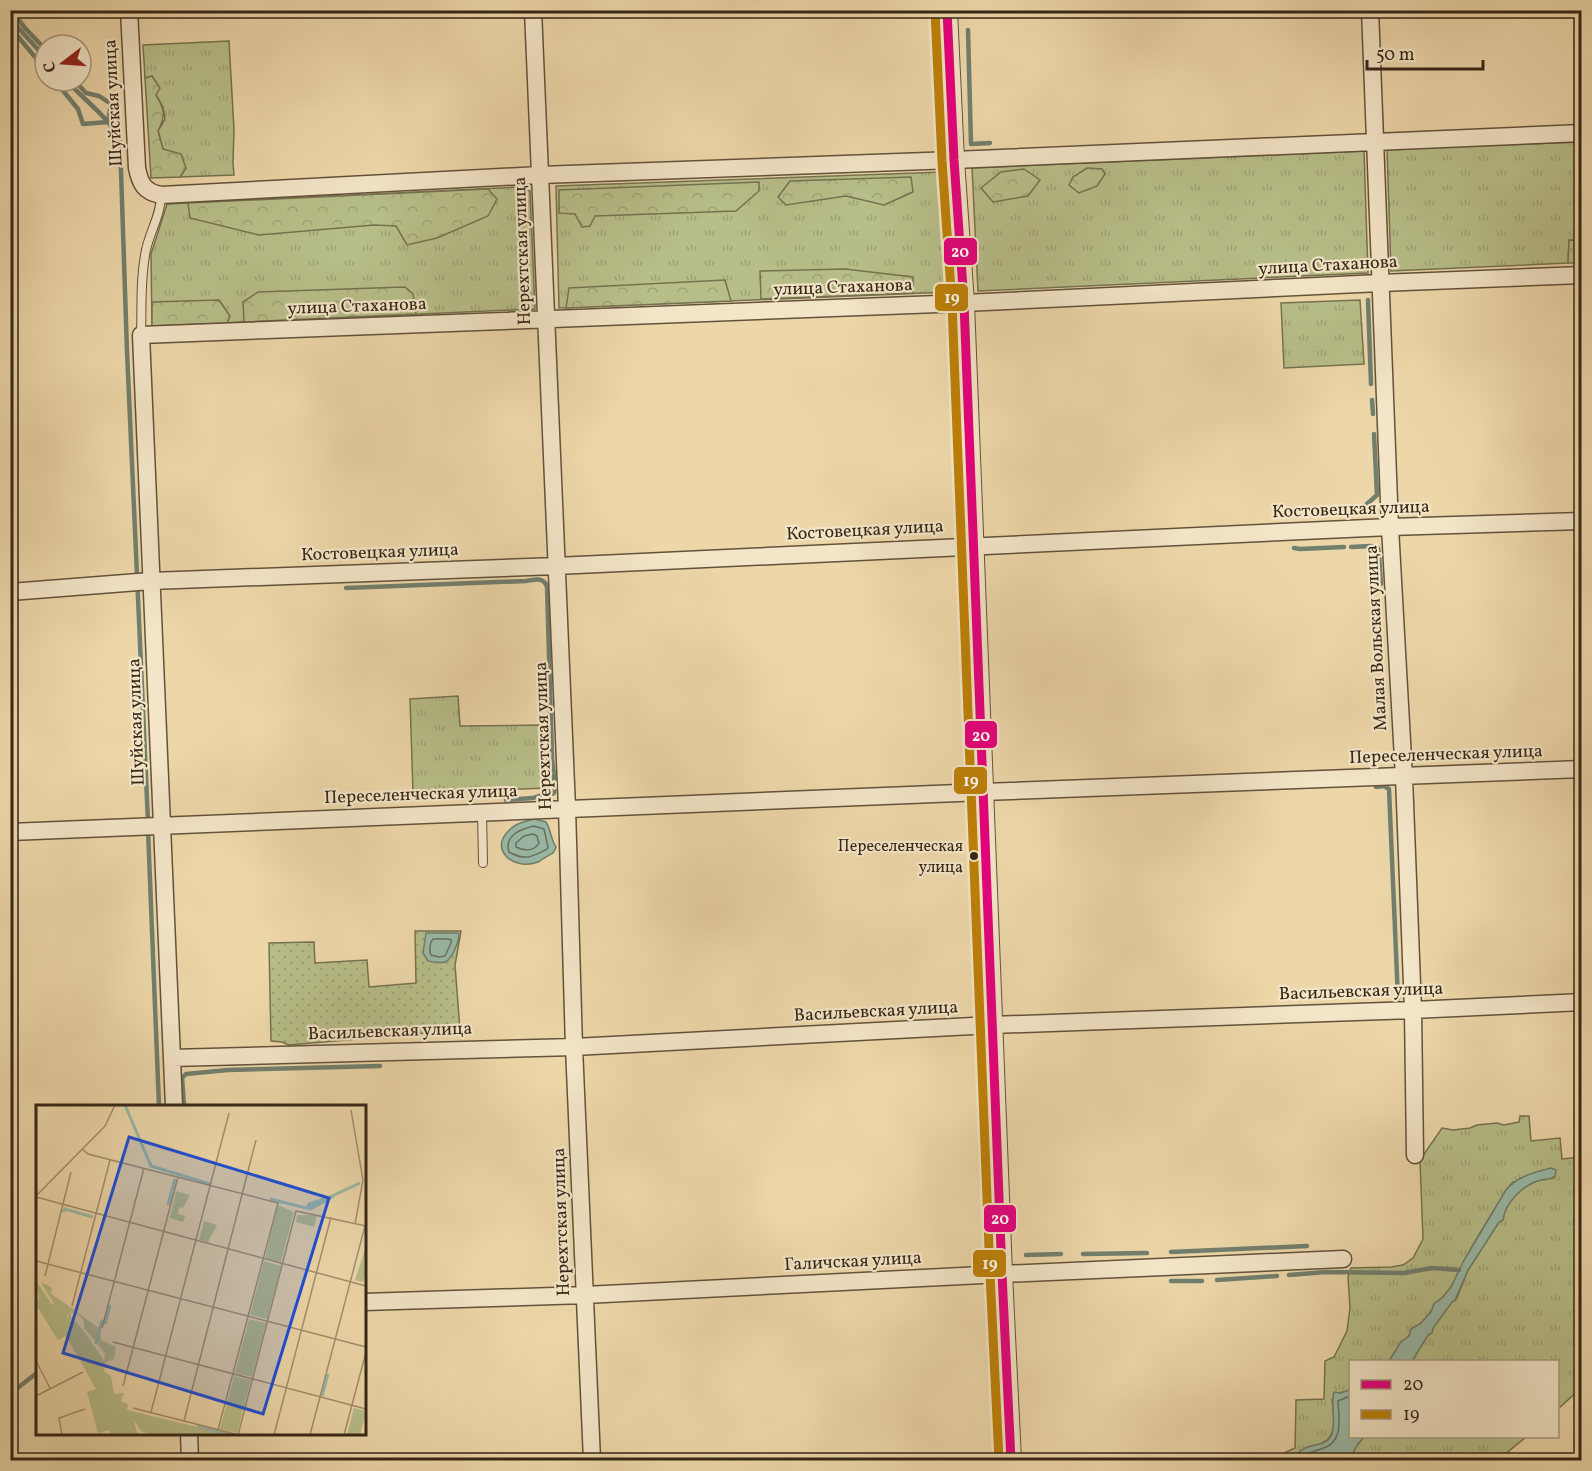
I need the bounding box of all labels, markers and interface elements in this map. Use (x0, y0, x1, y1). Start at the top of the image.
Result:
north arrow (33, 33, 93, 93)
scale bar (1367, 33, 1482, 71)
street label: Шуйская улица (98, 39, 130, 167)
text: 50 m (1376, 43, 1415, 68)
text: С (39, 59, 63, 75)
street label: Нерехтская улица (508, 176, 538, 326)
line badge: 20 (943, 237, 978, 266)
text: 20 (951, 242, 969, 264)
street label: улица Стаханова (1258, 250, 1398, 282)
street label: улица Стаханова (773, 273, 913, 303)
line badge: 19 (934, 283, 969, 312)
text: 19 (944, 288, 960, 310)
street label: улица Стаханова (287, 292, 427, 322)
street label: Костовецкая улица (1272, 495, 1430, 525)
street label: Костовецкая улица (786, 514, 944, 548)
street label: Костовецкая улица (301, 538, 459, 568)
street label: Малая Вольская улица (1360, 544, 1394, 732)
street label: Шуйская улица (122, 658, 152, 786)
street label: Нерехтская улица (529, 661, 559, 811)
line badge: 20 (964, 720, 998, 749)
text: 20 (972, 726, 990, 748)
street label: Переселенческая улица (1349, 739, 1543, 771)
line badge: 19 (953, 766, 988, 795)
text: 19 (963, 771, 979, 793)
street label: Переселенческая улица (324, 779, 518, 811)
place label: Переселенческая улица (838, 836, 963, 879)
marker: Переселенческая улица (968, 850, 980, 862)
street label: Васильевская улица (1278, 977, 1444, 1007)
street label: Васильевская улица (793, 995, 959, 1029)
street label: Васильевская улица (307, 1017, 473, 1047)
inset map (36, 1105, 366, 1435)
street label: Нерехтская улица (547, 1147, 577, 1297)
line badge: 20 (983, 1204, 1017, 1233)
text: 20 (991, 1209, 1009, 1231)
street label: Галичская улица (784, 1246, 922, 1278)
line badge: 19 (972, 1249, 1007, 1278)
text: 19 (982, 1254, 998, 1276)
legend (1349, 1360, 1559, 1438)
text: 20 (1403, 1373, 1423, 1398)
text: 19 (1403, 1403, 1419, 1428)

